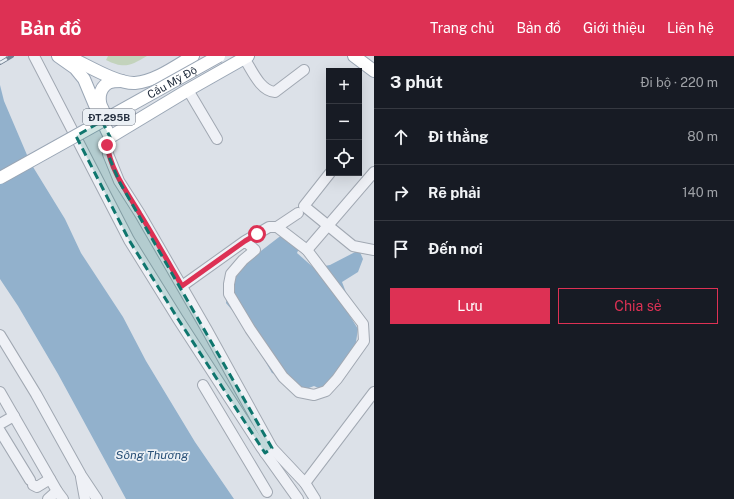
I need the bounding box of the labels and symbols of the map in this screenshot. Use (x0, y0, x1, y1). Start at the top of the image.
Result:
street label: Cầu Mỹ Độ (145, 64, 199, 101)
road number: ĐT.295B (83, 109, 135, 125)
route end (98, 136, 116, 154)
route start (248, 225, 266, 243)
water label: Sông Thương (116, 448, 189, 462)

